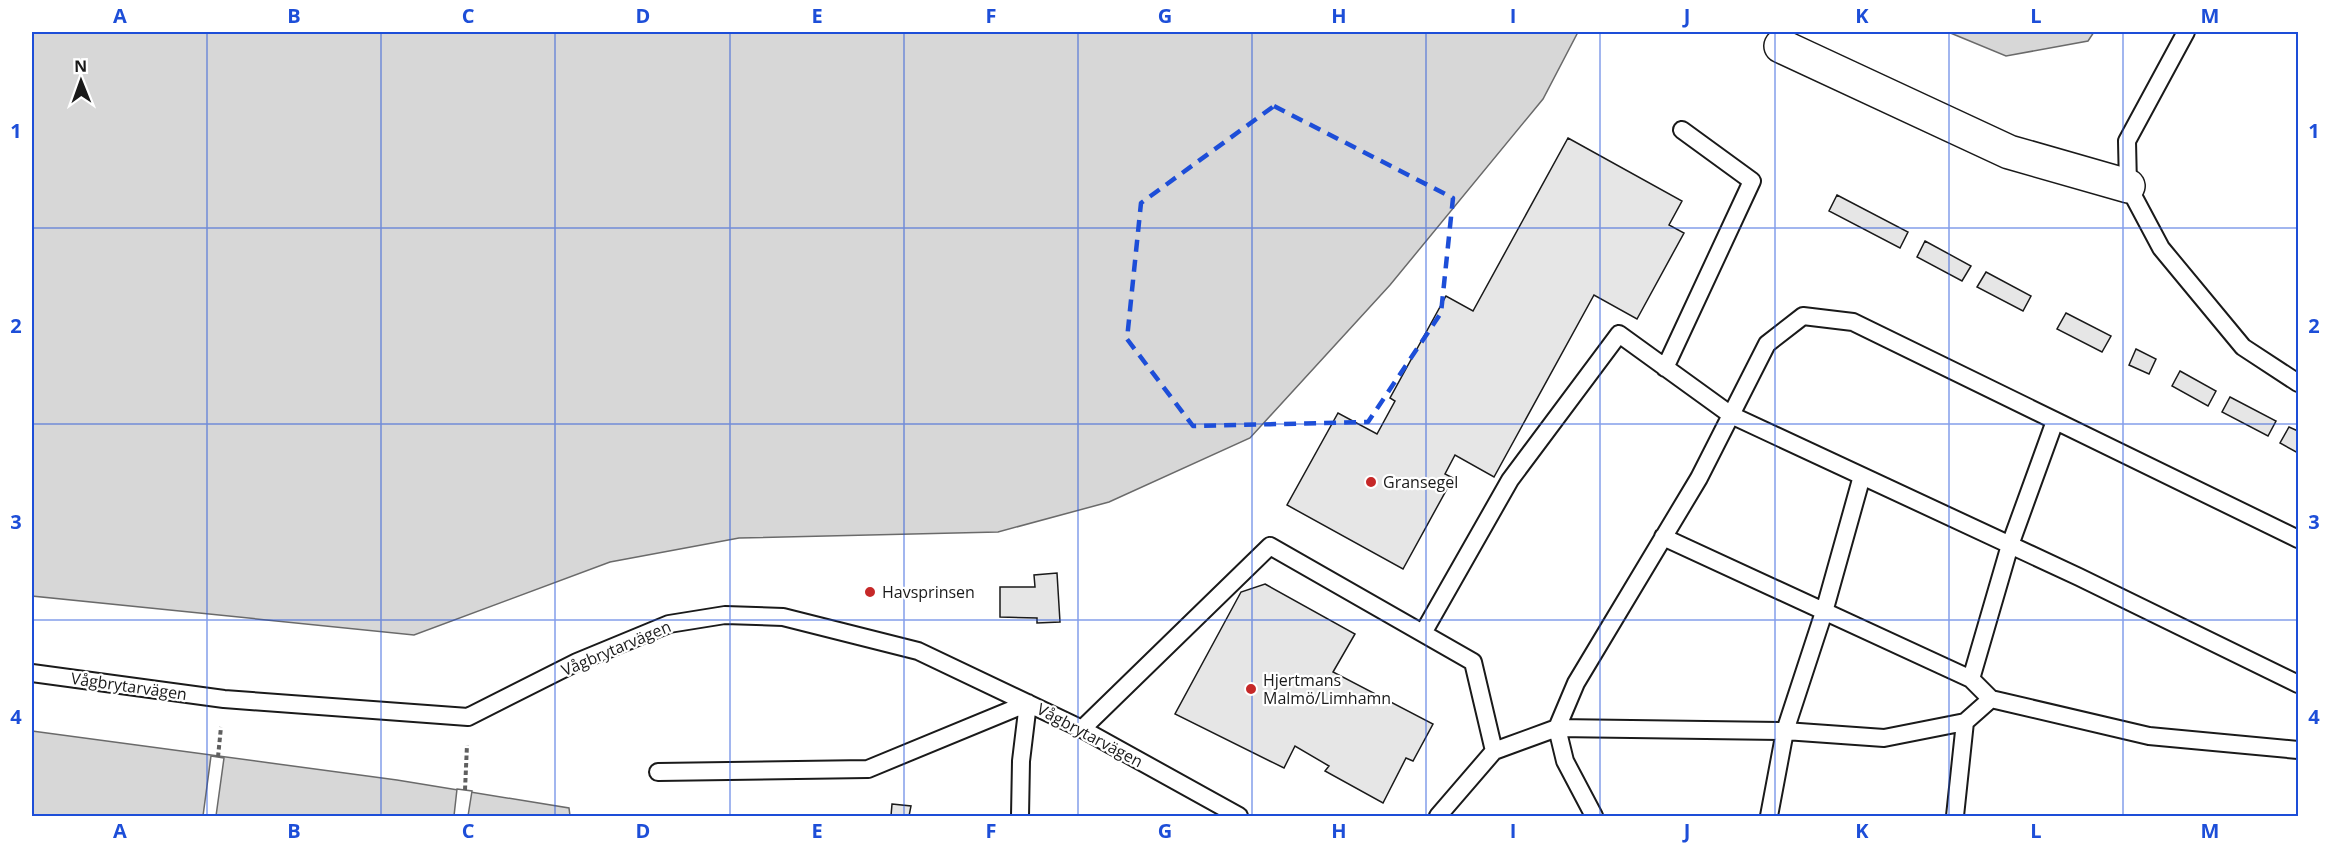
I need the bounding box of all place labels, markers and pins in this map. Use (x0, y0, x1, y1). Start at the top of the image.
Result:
place label: Gransegel (1383, 471, 1458, 493)
marker: Gransegel (1364, 475, 1378, 489)
place label: Havsprinsen (882, 581, 975, 603)
marker: Havsprinsen (863, 585, 877, 599)
place label: Hjertmans Malmö/Limhamn (1263, 669, 1391, 709)
marker: Hjertmans Malmö/Limhamn (1244, 682, 1258, 696)

